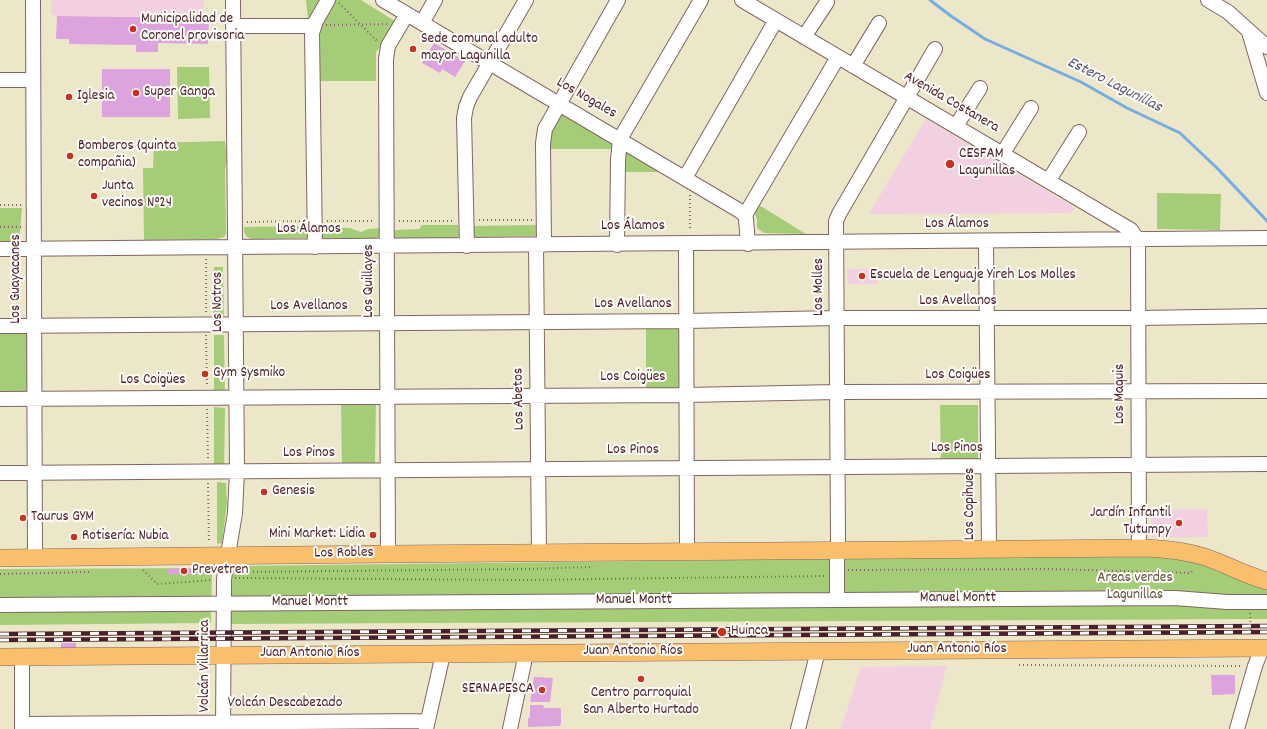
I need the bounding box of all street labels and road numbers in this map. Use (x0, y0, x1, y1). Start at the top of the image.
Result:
street label: Avenida Costanera (900, 68, 1002, 138)
street label: Los Nogales (553, 75, 619, 123)
street label: Los Álamos (925, 216, 989, 234)
street label: Los Álamos (601, 218, 665, 236)
street label: Los Álamos (277, 221, 341, 239)
street label: Los Guayacanes (8, 234, 26, 324)
street label: Los Quillayes (361, 244, 379, 318)
street label: Los Molles (811, 258, 829, 316)
street label: Los Notros (210, 272, 228, 332)
street label: Los Avellanos (919, 293, 997, 311)
street label: Los Avellanos (594, 296, 672, 314)
street label: Los Avellanos (270, 298, 348, 316)
street label: Los Maquis (1112, 364, 1130, 424)
street label: Los Coigües (925, 367, 991, 385)
street label: Los Abetos (510, 368, 530, 430)
street label: Los Coigües (600, 369, 666, 387)
street label: Los Coigües (120, 372, 186, 390)
street label: Los Pinos (931, 440, 983, 458)
street label: Los Pinos (607, 442, 659, 460)
street label: Los Pinos (283, 445, 335, 463)
street label: Los Copihues (962, 468, 980, 540)
street label: Los Robles (314, 544, 374, 564)
street label: Manuel Montt (920, 590, 996, 608)
street label: Manuel Montt (596, 592, 672, 610)
street label: Manuel Montt (272, 594, 348, 612)
street label: Volcán Villarrica (197, 620, 215, 712)
street label: Juan Antonio Ríos (907, 641, 1007, 659)
street label: Juan Antonio Ríos (583, 643, 683, 661)
street label: Juan Antonio Ríos (260, 645, 360, 663)
street label: Volcán Descabezado (228, 695, 342, 713)

